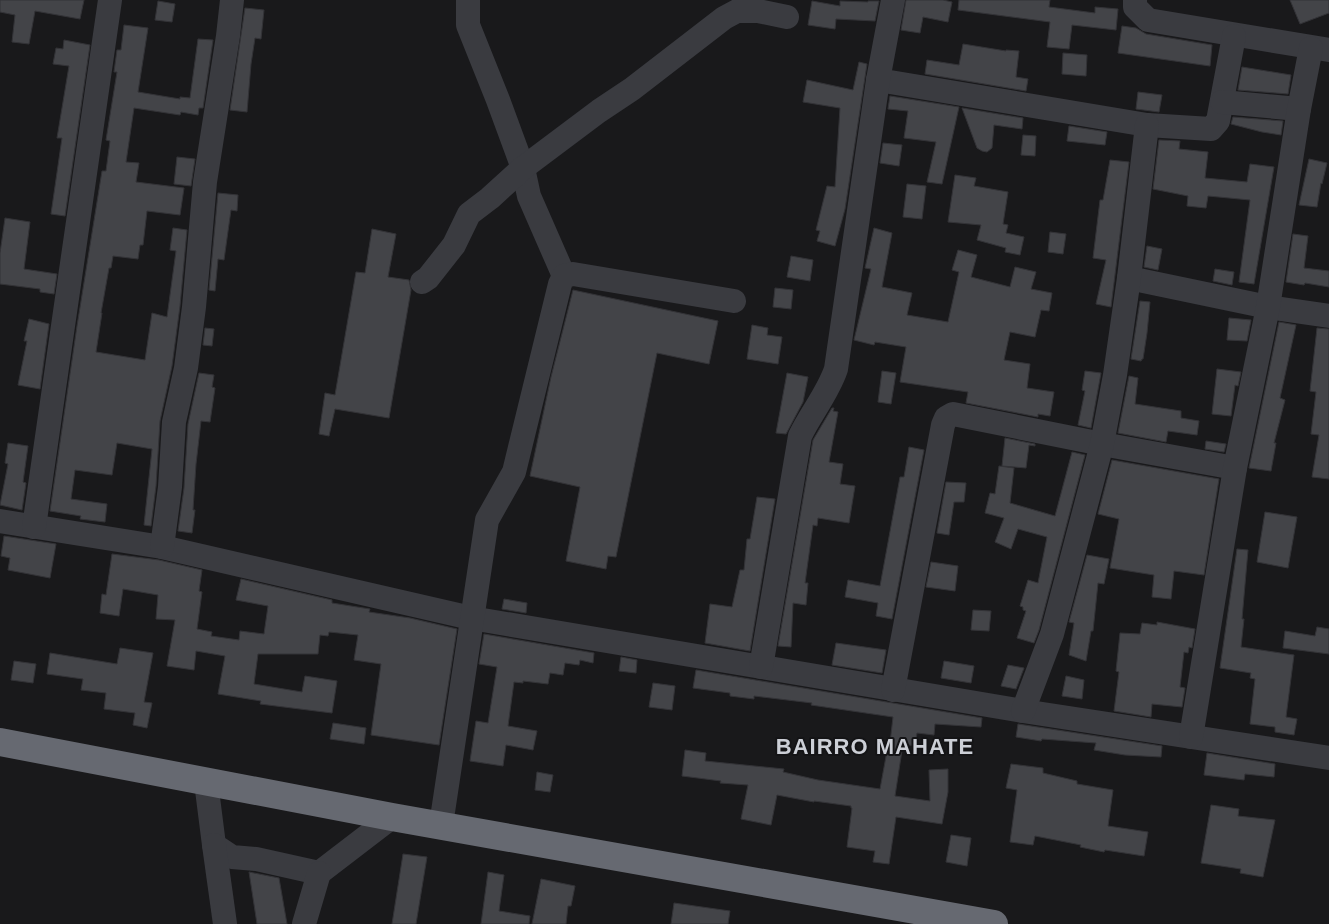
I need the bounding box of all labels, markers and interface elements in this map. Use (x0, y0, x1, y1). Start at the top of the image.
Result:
district label: BAIRRO MAHATE (776, 734, 974, 759)

